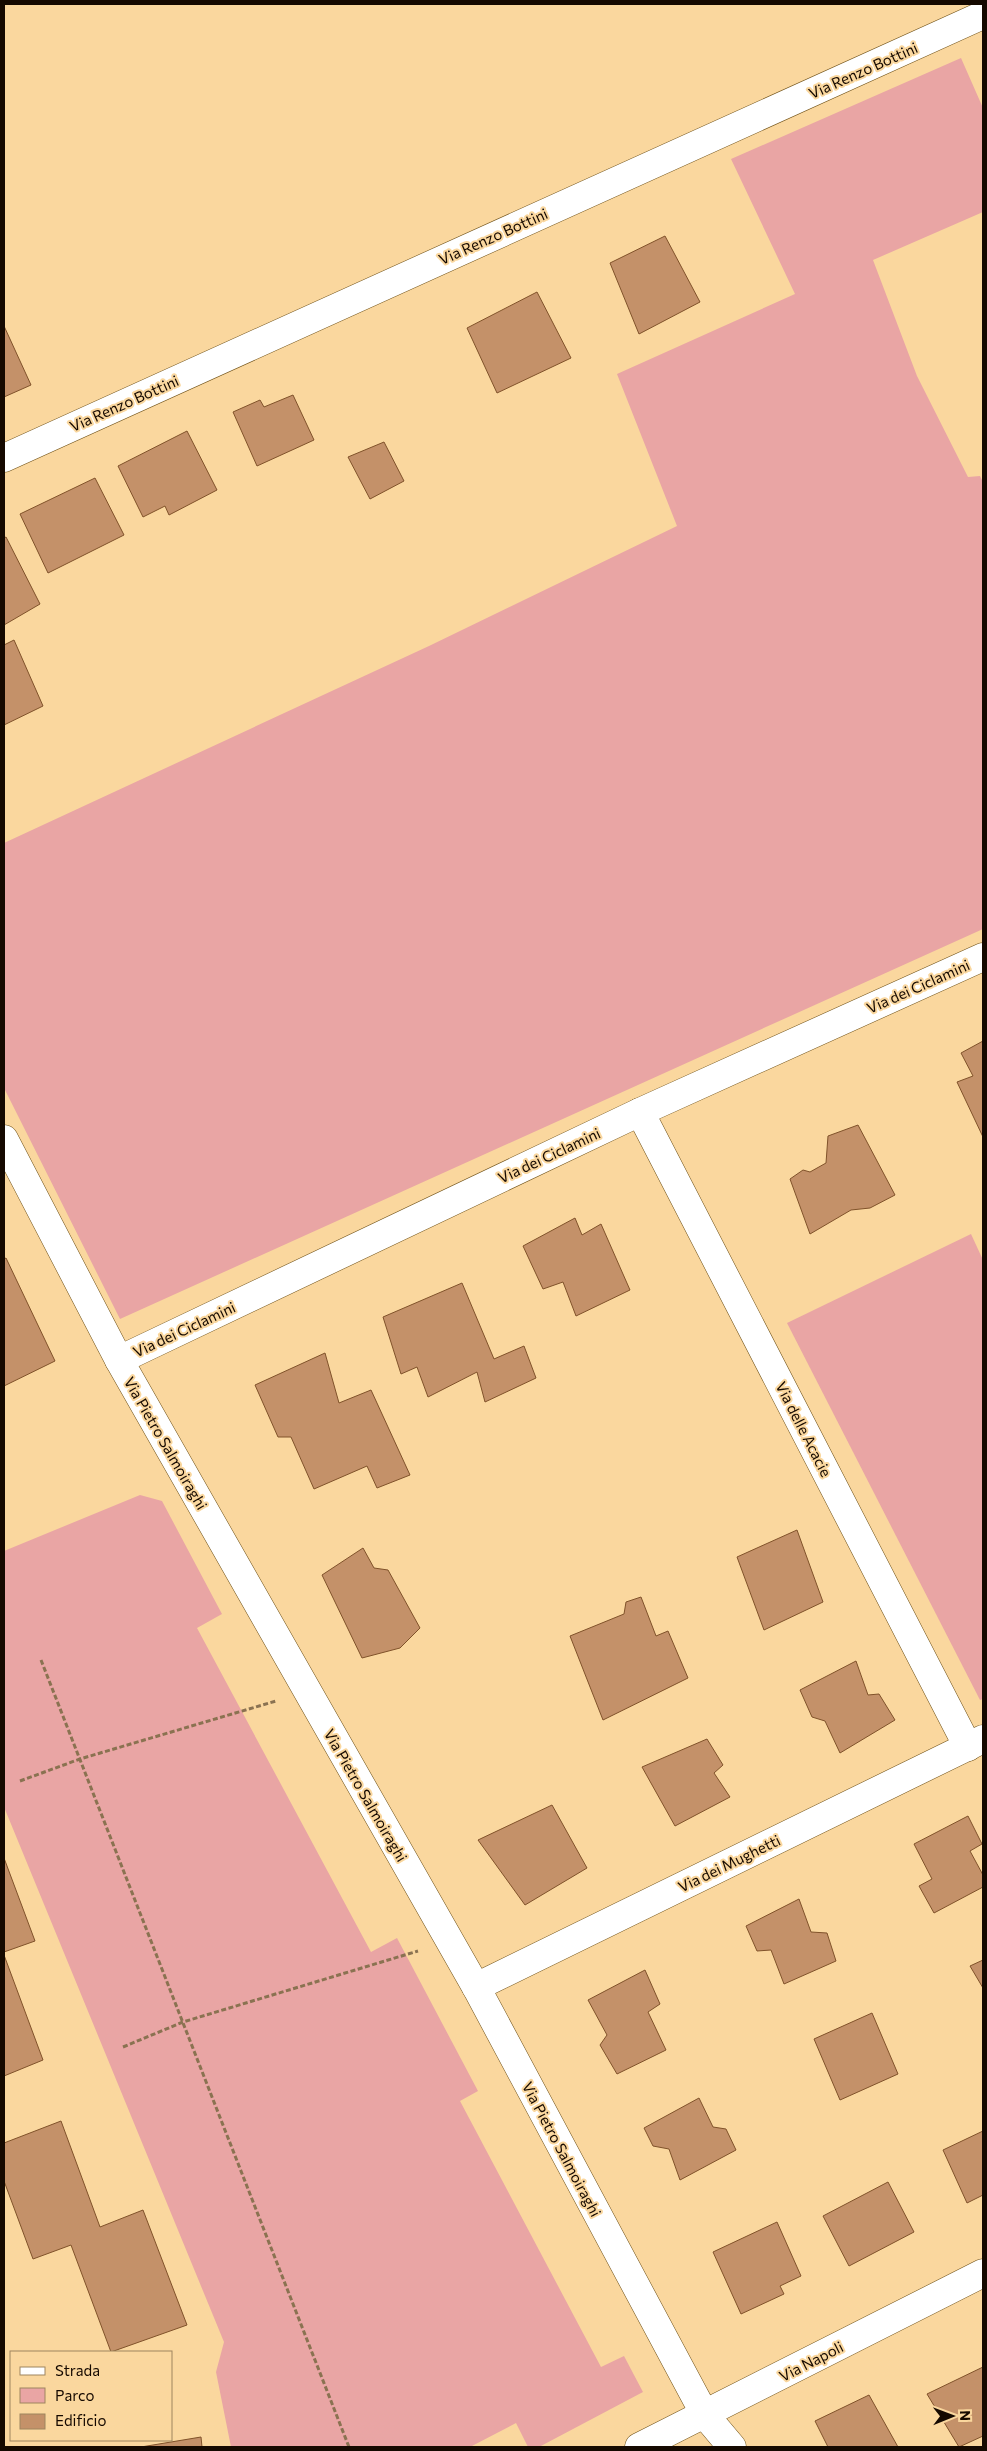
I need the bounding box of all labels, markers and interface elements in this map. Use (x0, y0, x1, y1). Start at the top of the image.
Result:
street label: Via Renzo Bottini (806, 38, 920, 102)
street label: Via Renzo Bottini (436, 204, 550, 268)
street label: Via Renzo Bottini (67, 371, 181, 435)
street label: Via dei Ciclamini (864, 955, 972, 1017)
street label: Via dei Ciclamini (495, 1123, 603, 1187)
street label: Via dei Ciclamini (130, 1297, 238, 1361)
street label: Via Pietro Salmoiraghi (121, 1373, 211, 1513)
street label: Via delle Acacie (772, 1378, 836, 1480)
street label: Via Pietro Salmoiraghi (321, 1725, 411, 1865)
street label: Via dei Mughetti (675, 1830, 783, 1896)
street label: Via Pietro Salmoiraghi (519, 2078, 605, 2220)
street label: Via Napoli (776, 2337, 846, 2385)
legend (10, 2351, 172, 2441)
text: Strada (55, 2361, 100, 2379)
text: Parco (55, 2386, 94, 2404)
north arrow (927, 2391, 977, 2441)
text: N (957, 2410, 974, 2421)
text: Edificio (55, 2411, 106, 2429)

